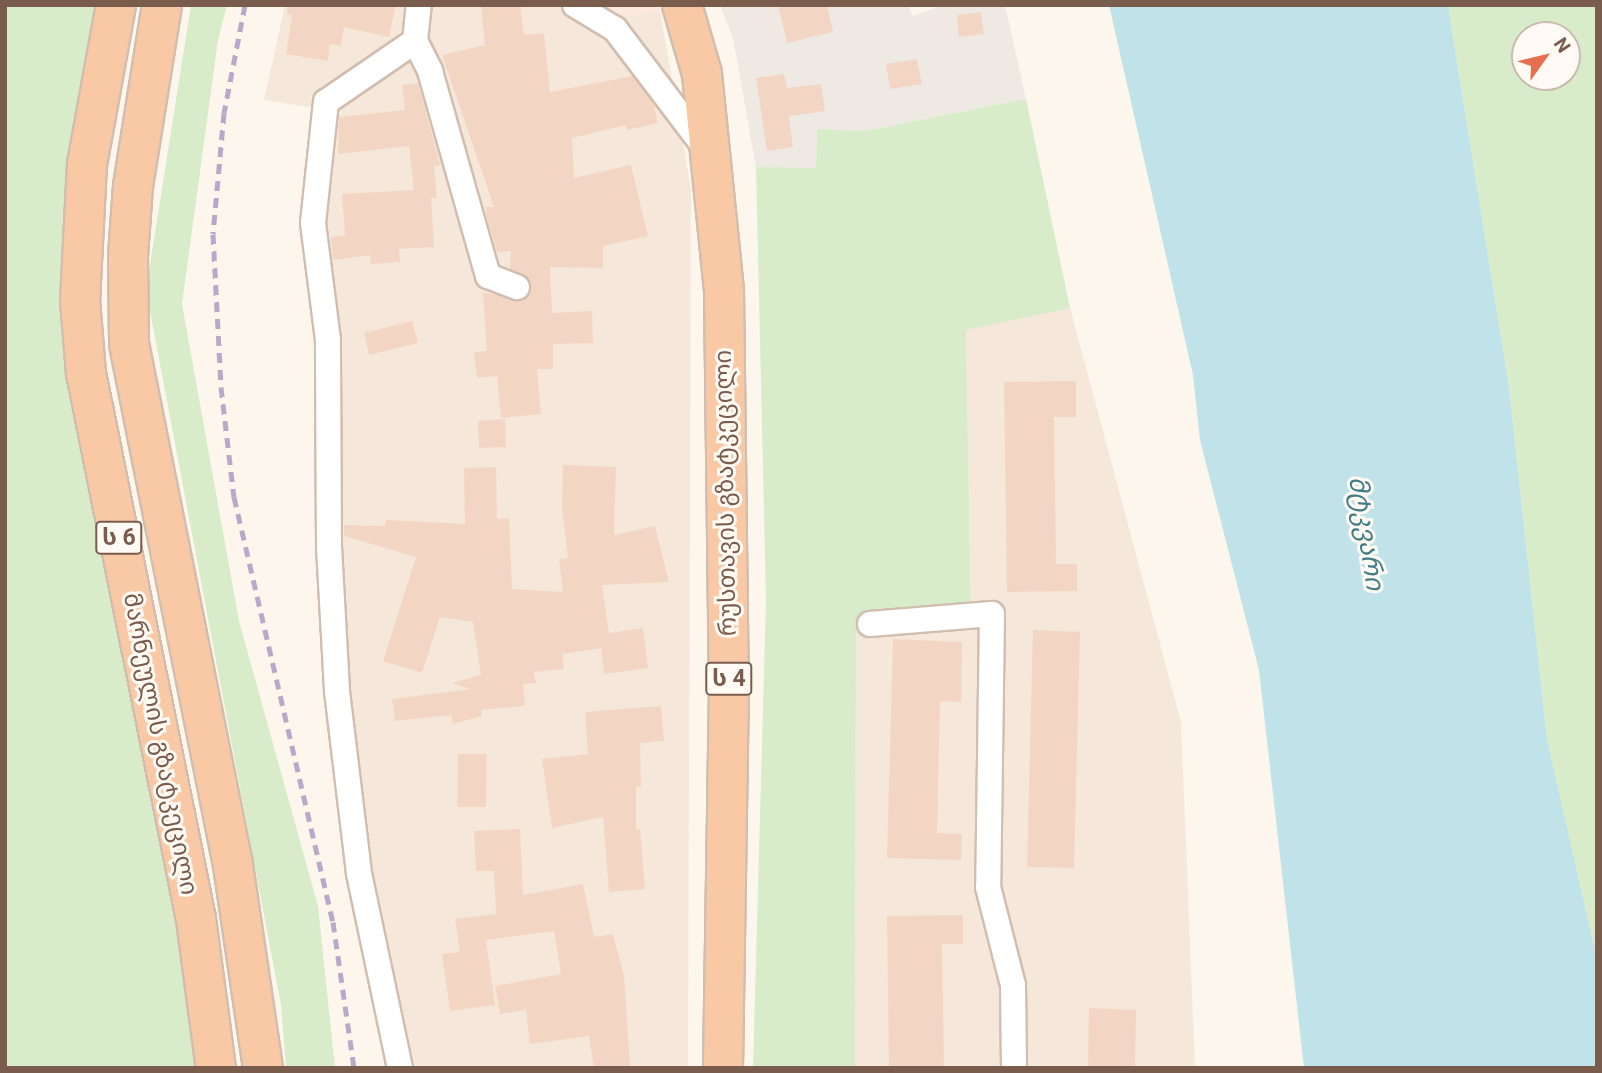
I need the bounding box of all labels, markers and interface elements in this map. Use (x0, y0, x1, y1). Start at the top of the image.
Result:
north arrow (1511, 21, 1581, 91)
text: N (1549, 33, 1575, 57)
street label: რუსთავის გზატკეცილი (709, 350, 743, 636)
water label: მტკვარი (1342, 474, 1390, 592)
road number: ს 6 (94, 518, 144, 558)
street label: მარნეულის გზატკეცილი (117, 591, 203, 897)
road number: ს 4 (704, 660, 754, 698)

